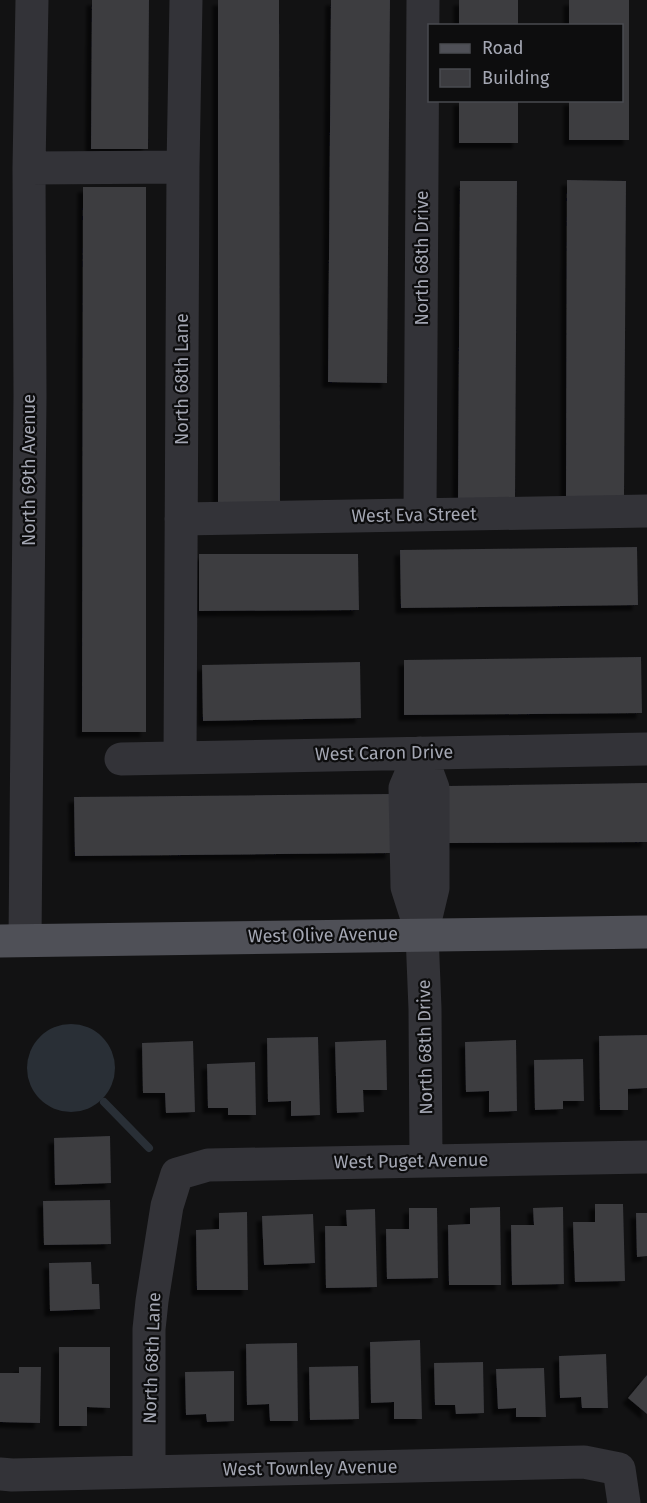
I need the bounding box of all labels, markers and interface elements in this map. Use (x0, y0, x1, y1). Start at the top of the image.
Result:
legend (428, 24, 623, 102)
text: Road (482, 37, 524, 59)
text: Building (482, 67, 550, 89)
street label: North 68th Drive (411, 190, 433, 326)
street label: North 68th Lane (171, 313, 193, 445)
street label: North 69th Avenue (18, 394, 40, 546)
street label: West Eva Street (351, 503, 477, 527)
street label: West Caron Drive (315, 741, 453, 765)
street label: West Olive Avenue (248, 923, 398, 947)
street label: North 68th Drive (413, 979, 437, 1115)
street label: West Puget Avenue (334, 1149, 488, 1173)
street label: North 68th Lane (139, 1292, 165, 1424)
street label: West Townley Avenue (222, 1455, 398, 1481)

